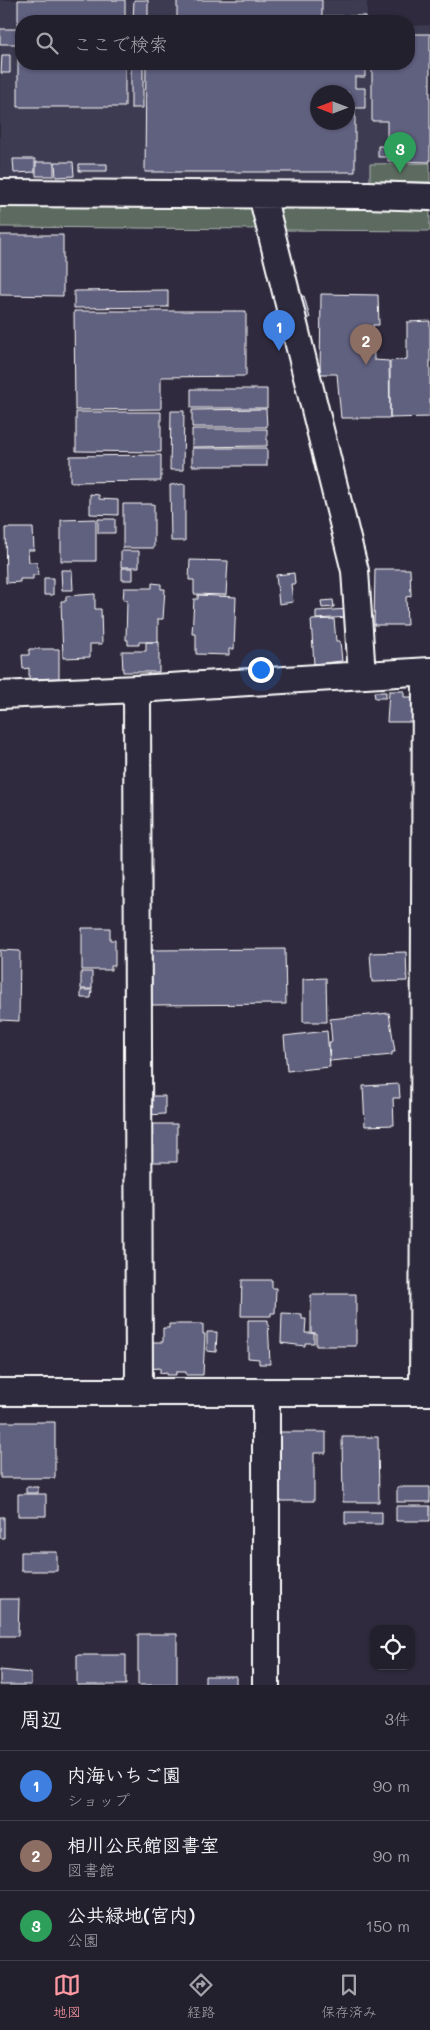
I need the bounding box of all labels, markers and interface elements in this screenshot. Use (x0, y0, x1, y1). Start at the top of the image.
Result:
search box (15, 15, 415, 70)
icon: search (33, 29, 61, 57)
text: ここで検索 (73, 31, 168, 56)
north arrow (310, 85, 355, 130)
pin: 3 (384, 132, 416, 173)
pin: 1 (263, 310, 295, 351)
pin: 2 (350, 324, 382, 365)
your location (248, 657, 274, 683)
map controls (370, 1625, 415, 1670)
button: locate (370, 1625, 415, 1670)
text: 周辺 (20, 1705, 62, 1732)
text: 3件 (385, 1708, 410, 1729)
text: 内海いちご園 (67, 1762, 181, 1787)
text: 1 (32, 1775, 40, 1796)
text: 90 m (373, 1775, 410, 1796)
text: ショップ (67, 1789, 130, 1810)
text: 相川公民館図書室 (67, 1832, 219, 1857)
text: 2 (32, 1845, 40, 1866)
text: 90 m (373, 1845, 410, 1866)
text: 図書館 (67, 1859, 115, 1880)
text: 公共緑地(宮内) (67, 1902, 195, 1927)
text: 3 (31, 1915, 41, 1936)
text: 150 m (366, 1915, 410, 1936)
text: 公園 (67, 1929, 99, 1950)
tab: 地図 (53, 1971, 81, 2021)
tab: 経路 (187, 1971, 215, 2021)
tab: 保存済み (321, 1971, 377, 2021)

